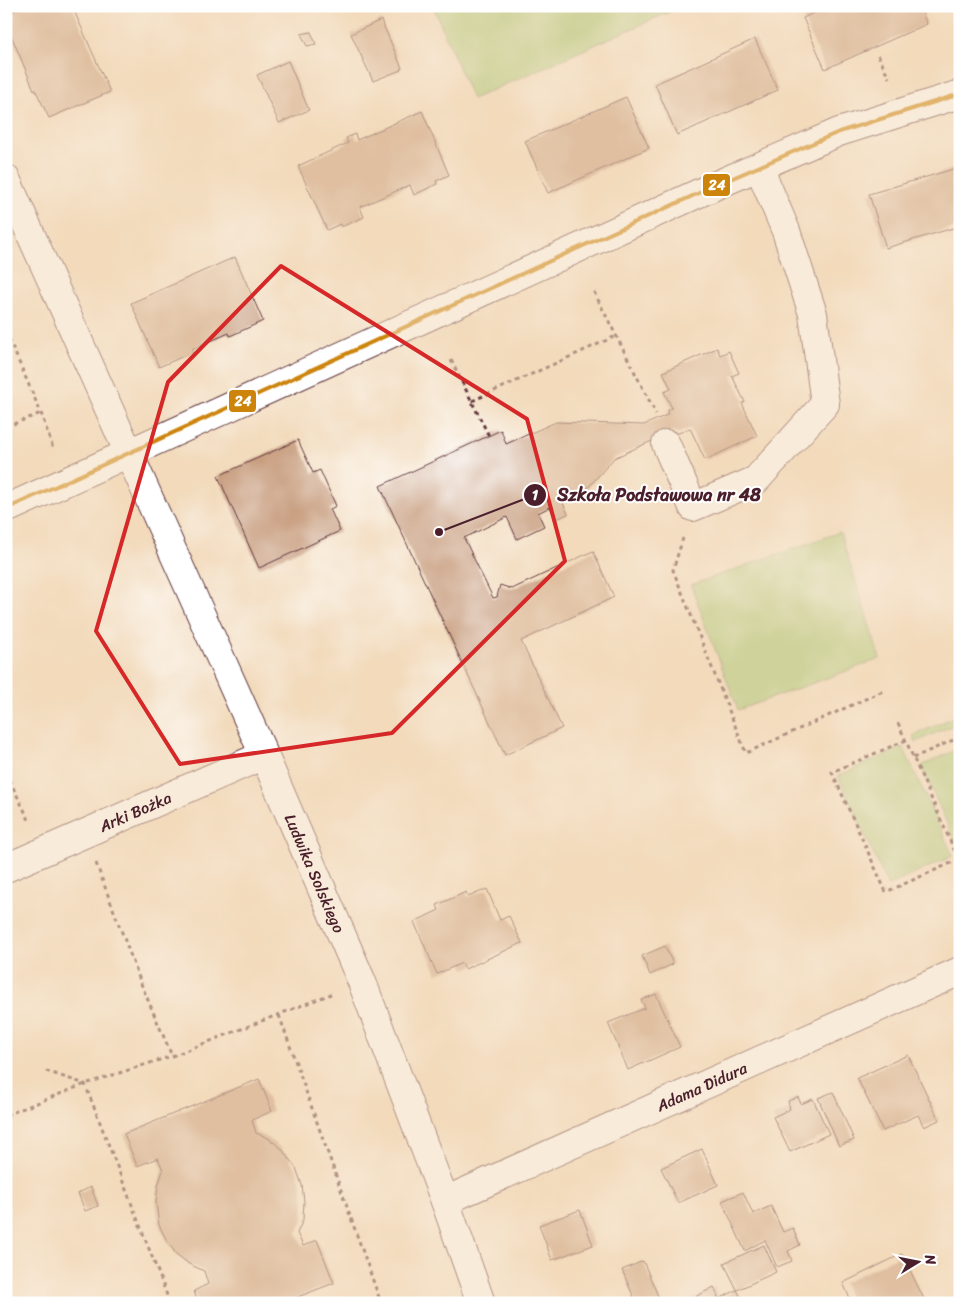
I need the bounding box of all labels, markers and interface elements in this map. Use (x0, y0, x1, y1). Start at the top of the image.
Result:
line badge: 24 (702, 173, 731, 197)
text: 24 (708, 173, 726, 198)
line badge: 24 (228, 389, 257, 413)
text: 24 (234, 389, 252, 414)
callout: Szkoła Podstawowa nr 48 (523, 479, 771, 512)
text: Szkoła Podstawowa nr 48 (556, 479, 761, 511)
text: 1 (532, 482, 539, 508)
street label: Arki Bożka (93, 783, 176, 840)
street label: Ludwika Solskiego (276, 809, 354, 938)
street label: Adama Didura (650, 1053, 753, 1120)
north arrow (894, 1236, 944, 1286)
text: N (917, 1252, 944, 1267)

